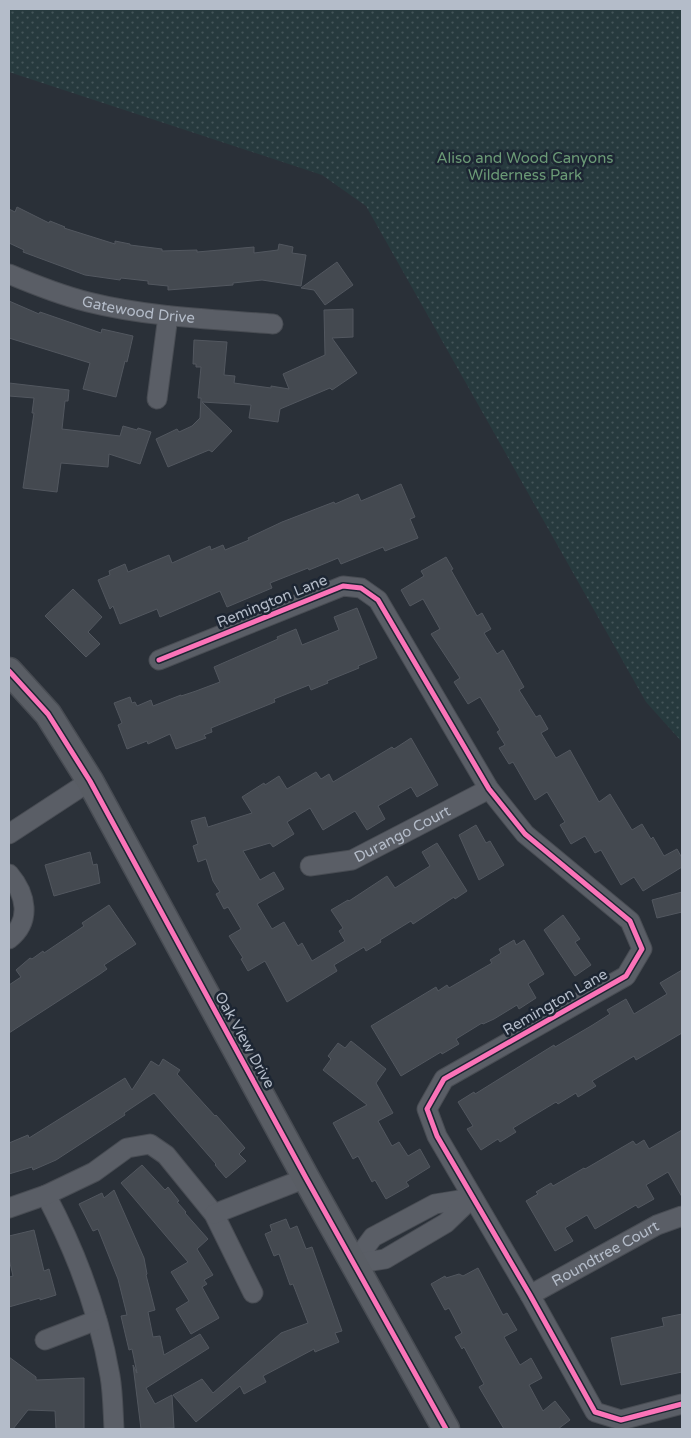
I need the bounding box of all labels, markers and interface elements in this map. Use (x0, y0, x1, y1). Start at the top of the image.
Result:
park label: Aliso and Wood Canyons Wilderness Park (436, 149, 614, 184)
street label: Gatewood Drive (80, 292, 196, 327)
street label: Remington Lane (214, 571, 330, 631)
street label: Durango Court (351, 801, 454, 866)
street label: Remington Lane (500, 965, 610, 1039)
street label: Oak View Drive (211, 989, 279, 1091)
street label: Roundtree Court (549, 1217, 662, 1290)

